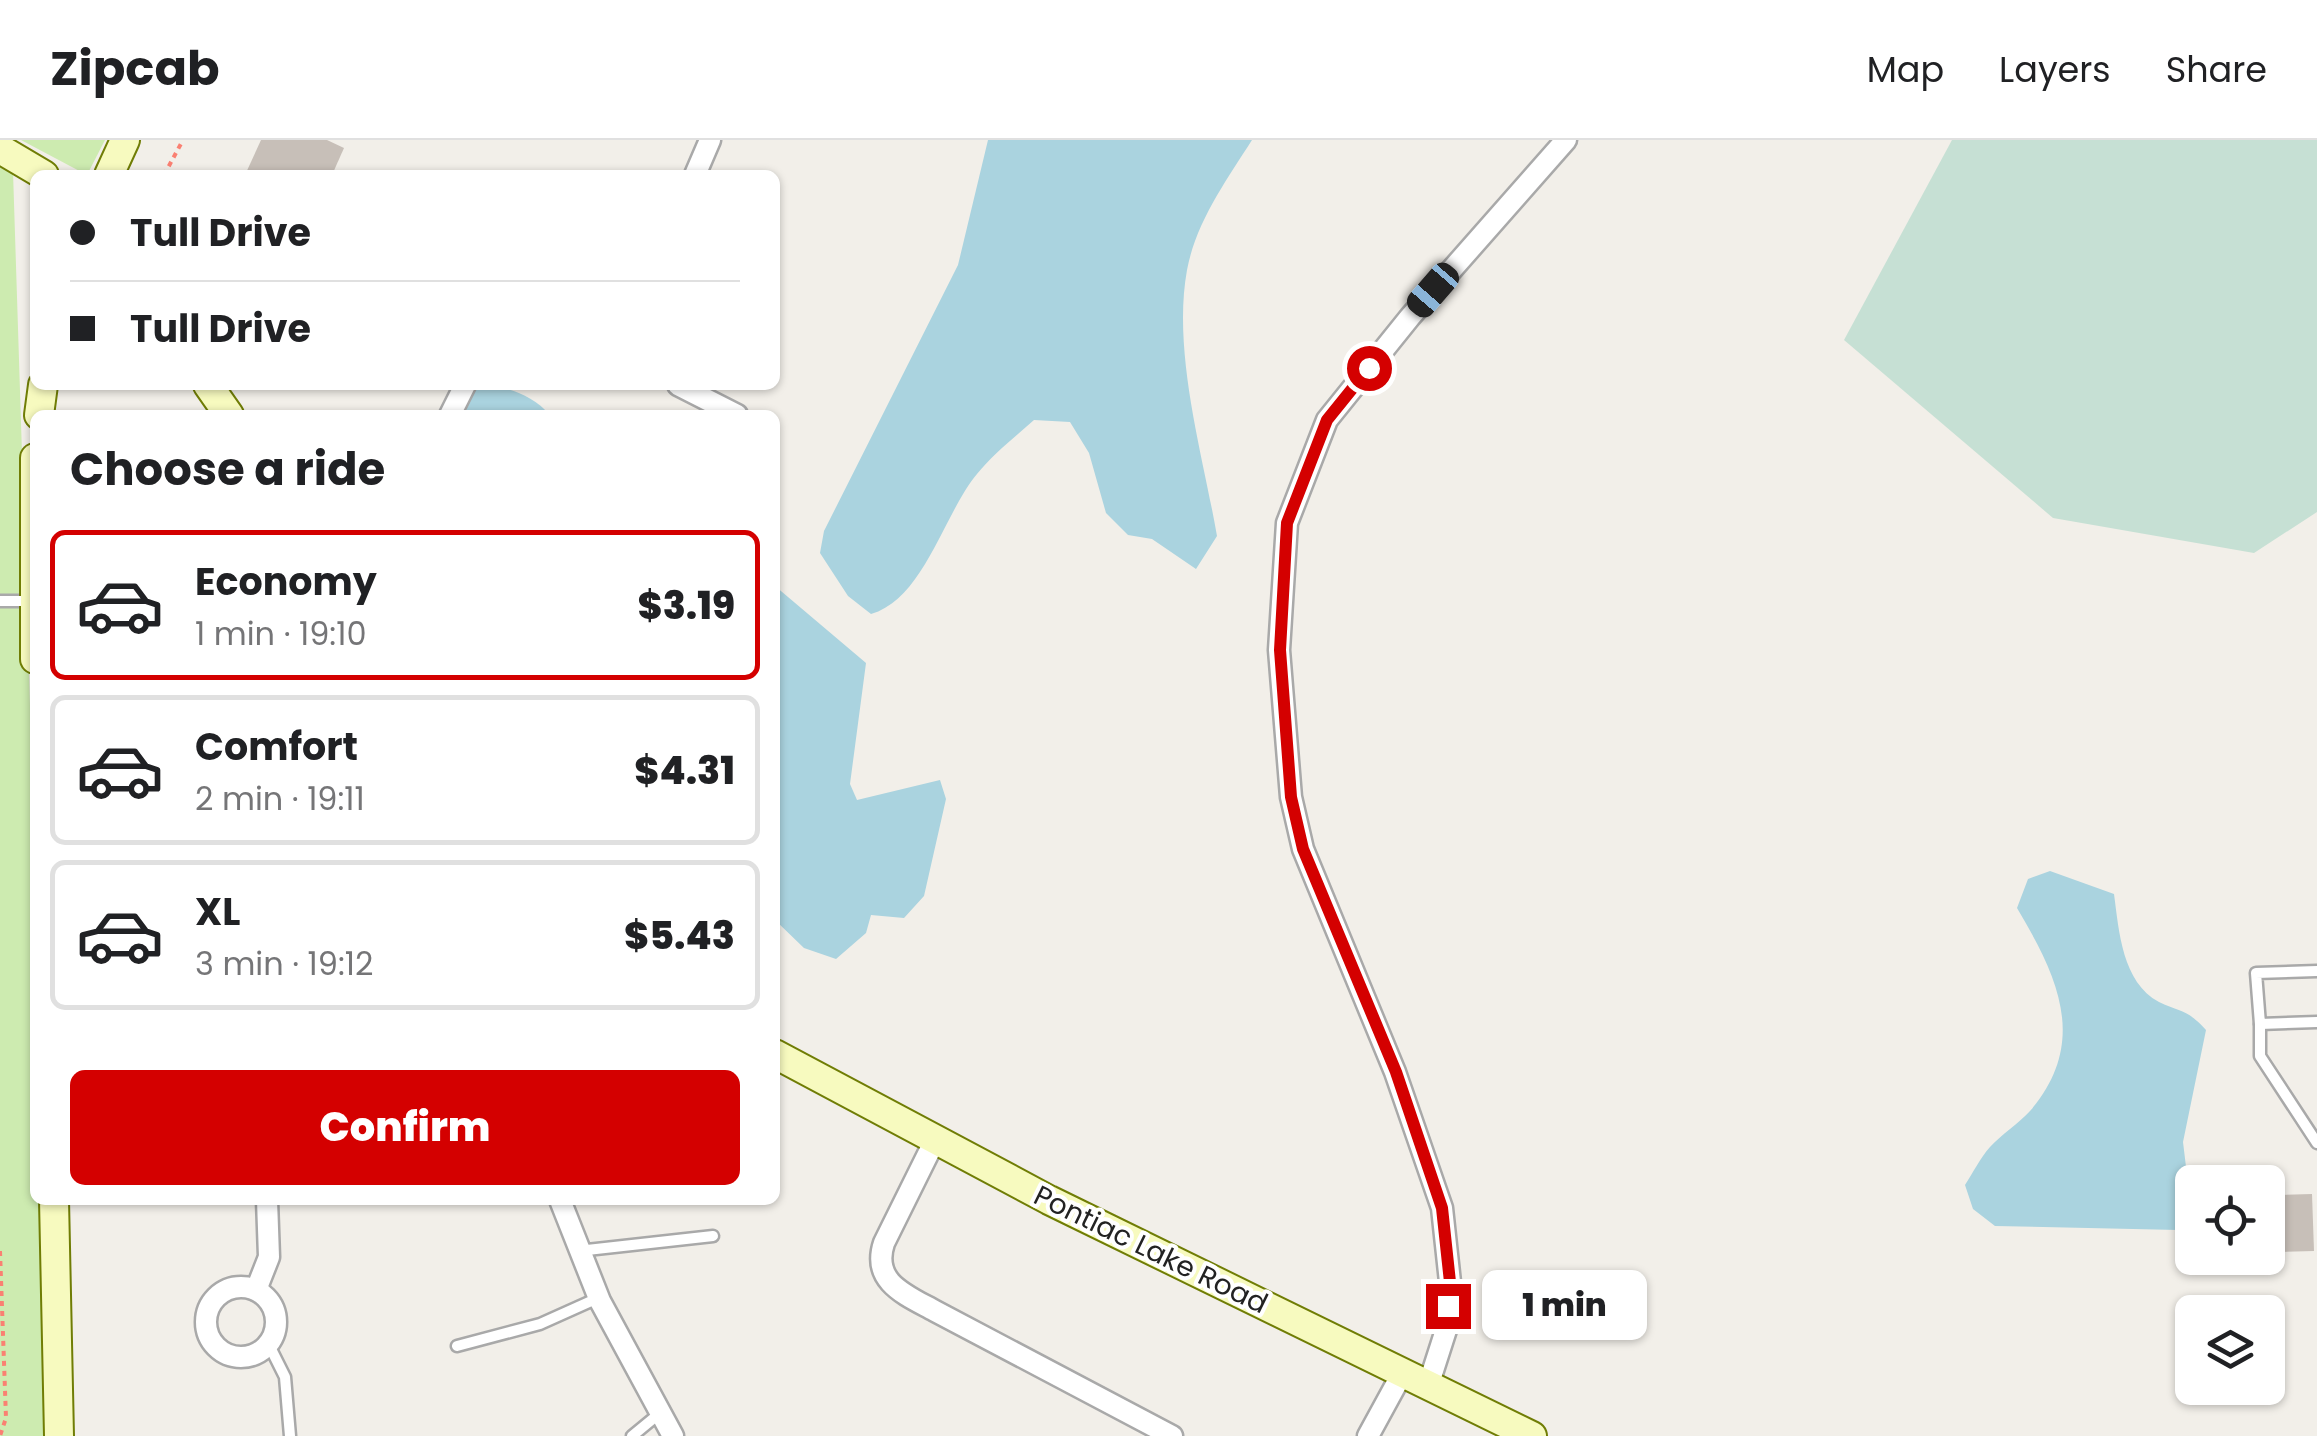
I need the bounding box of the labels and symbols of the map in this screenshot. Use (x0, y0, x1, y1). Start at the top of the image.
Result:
car (1402, 258, 1464, 322)
route start (1347, 346, 1392, 391)
street label: Pontiac Lake Road (1027, 1176, 1274, 1323)
callout: 1 min (1483, 1271, 1648, 1341)
route end (1426, 1284, 1471, 1329)

